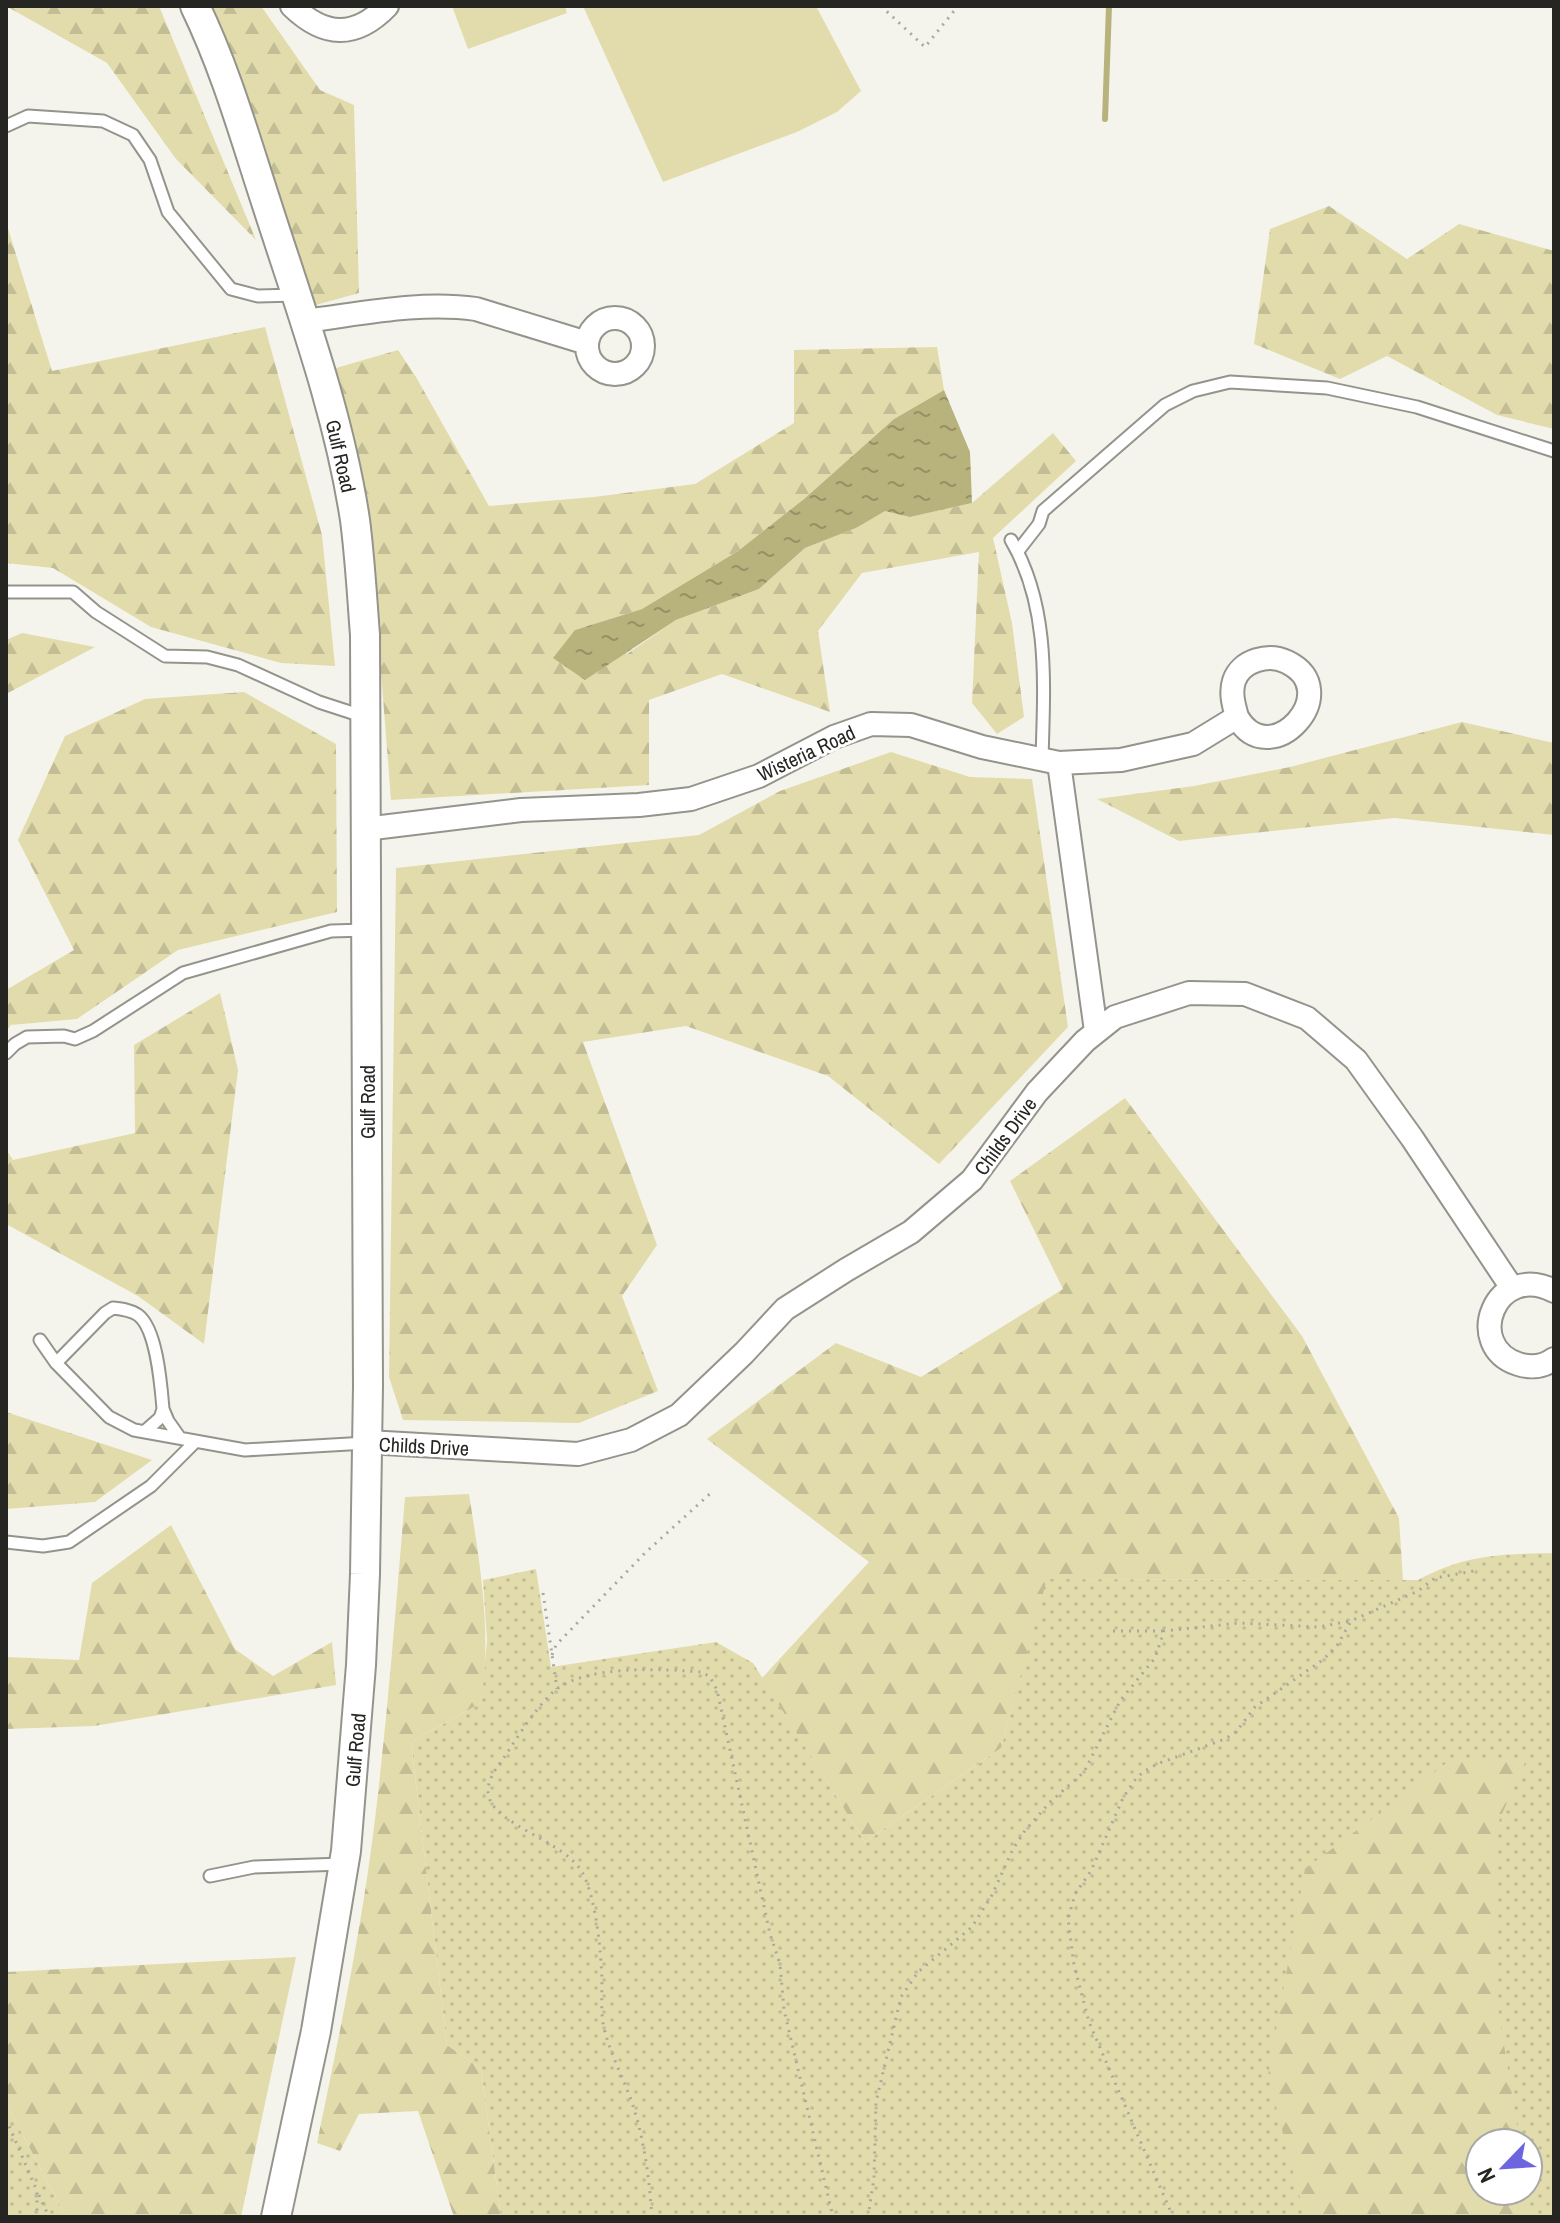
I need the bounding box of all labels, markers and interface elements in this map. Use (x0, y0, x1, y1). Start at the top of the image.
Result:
street label: Gulf Road (320, 417, 362, 495)
street label: Wisteria Road (753, 719, 859, 787)
street label: Gulf Road (354, 1065, 381, 1139)
street label: Childs Drive (968, 1092, 1042, 1180)
street label: Childs Drive (378, 1430, 470, 1462)
street label: Gulf Road (338, 1712, 372, 1788)
north arrow (1464, 2127, 1544, 2207)
text: N (1470, 2163, 1502, 2188)

